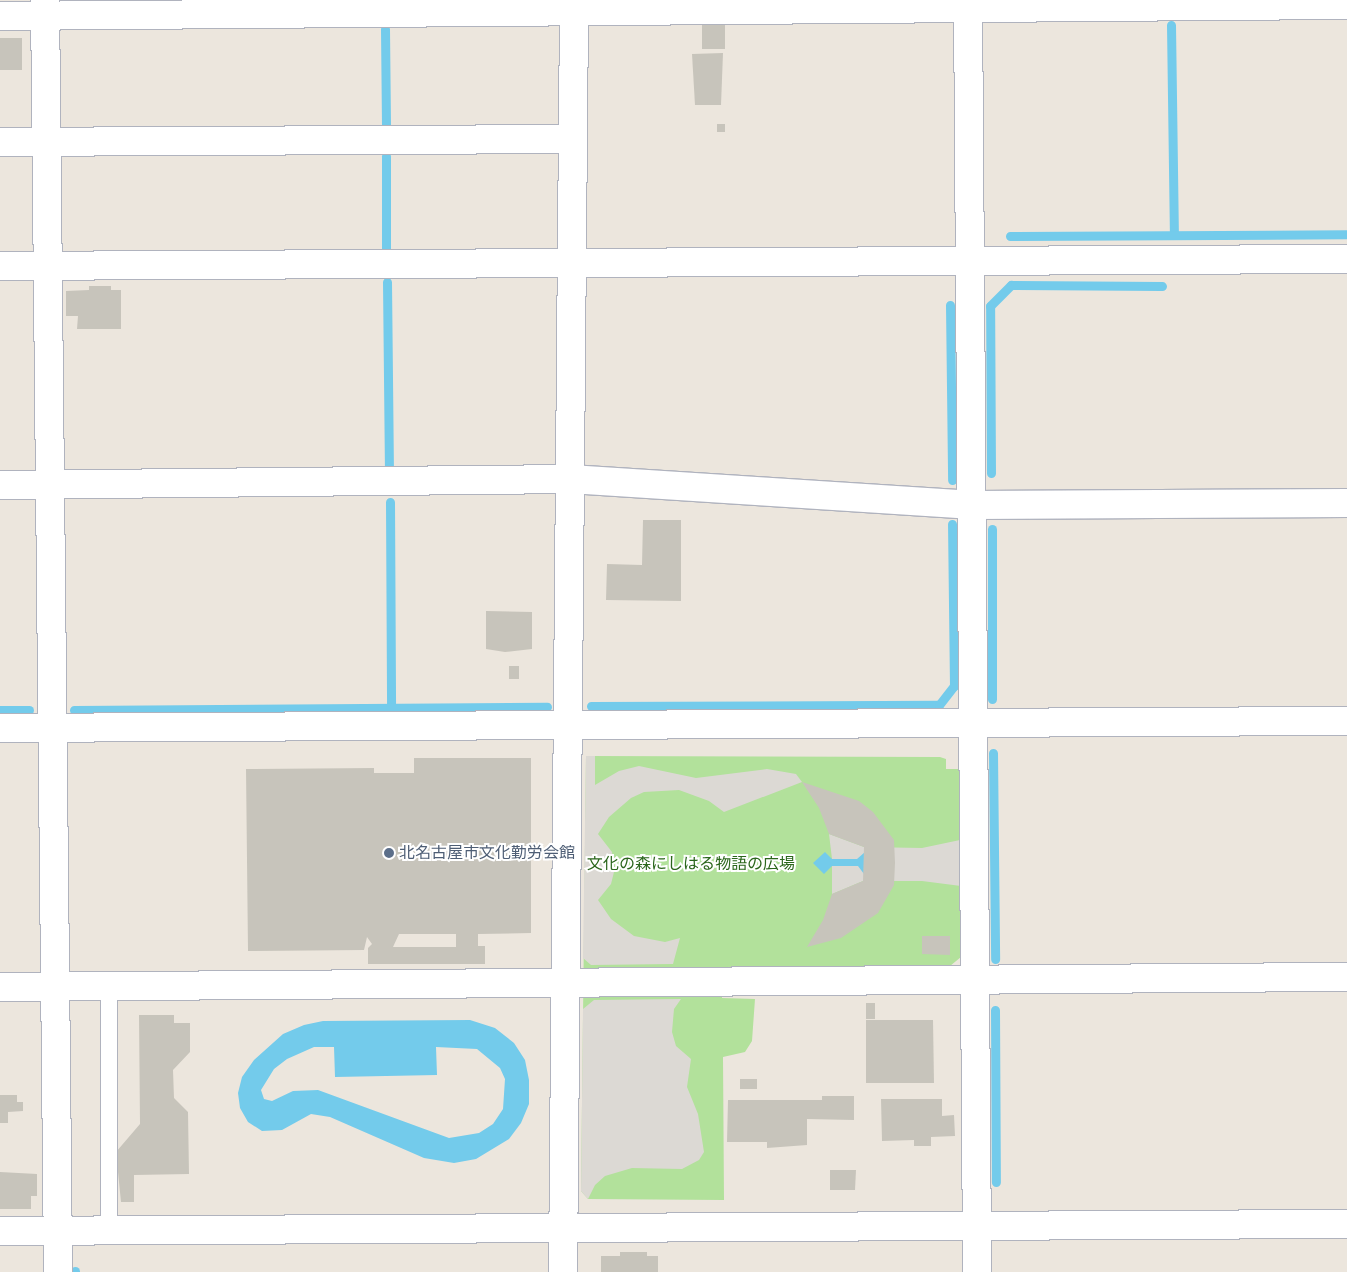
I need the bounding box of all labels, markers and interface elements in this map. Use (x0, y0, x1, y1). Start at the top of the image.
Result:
place label: 北名古屋市文化勤労会館 (399, 843, 575, 863)
marker: 北名古屋市文化勤労会館 (383, 847, 395, 859)
park label: 文化の森にしはる物語の広場 (587, 854, 795, 874)

